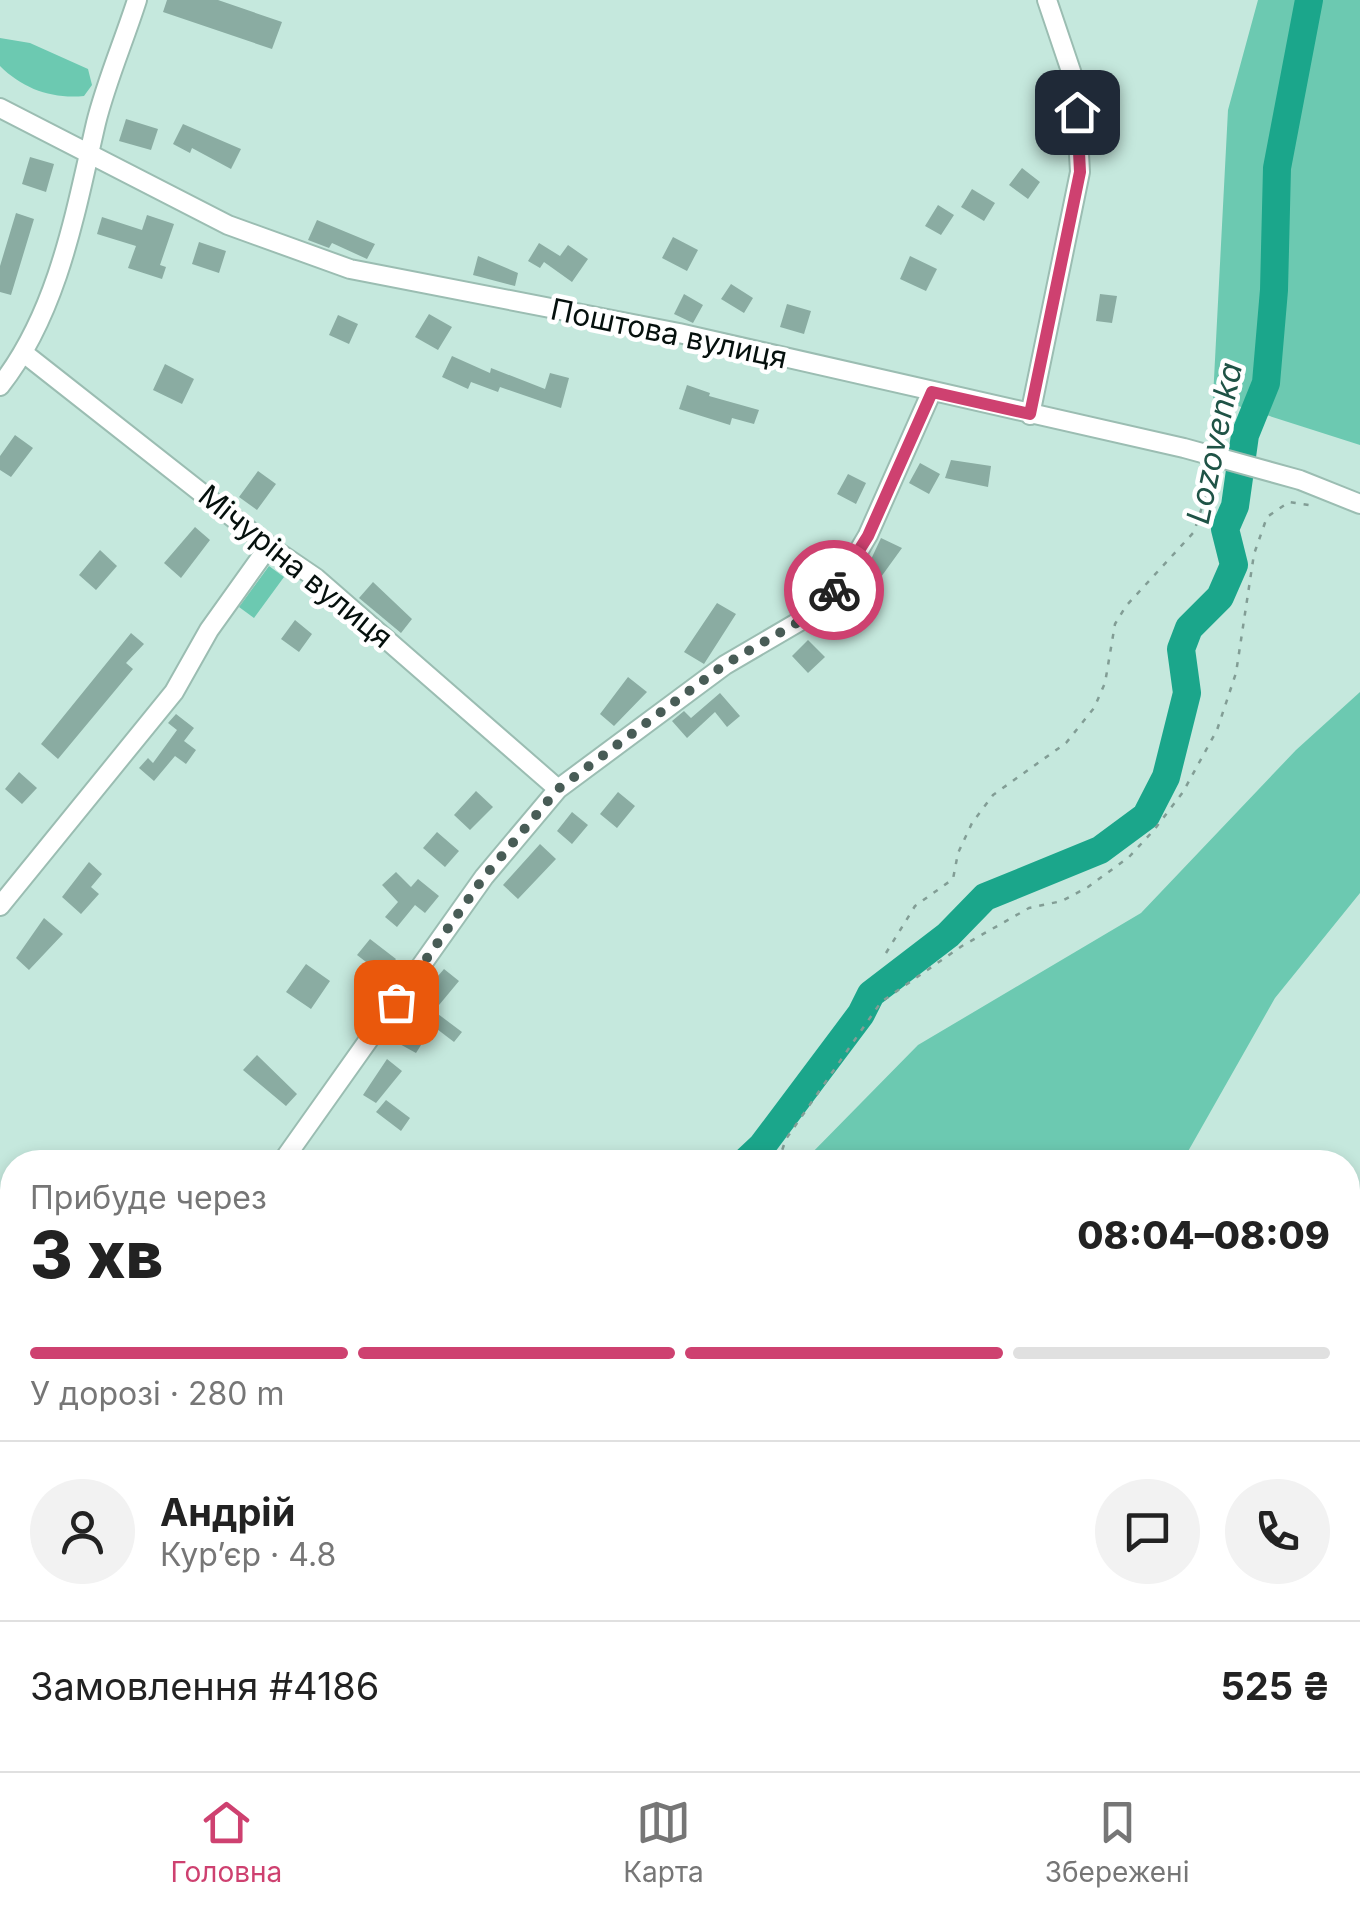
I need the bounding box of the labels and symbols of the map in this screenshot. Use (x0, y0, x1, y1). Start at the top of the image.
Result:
pin (1035, 70, 1120, 155)
street label: Поштова вулиця (548, 290, 790, 376)
water label: Lozovenka (1178, 359, 1250, 527)
street label: Мічуріна вулиця (192, 477, 400, 655)
courier (784, 540, 884, 640)
pin (354, 960, 439, 1045)

